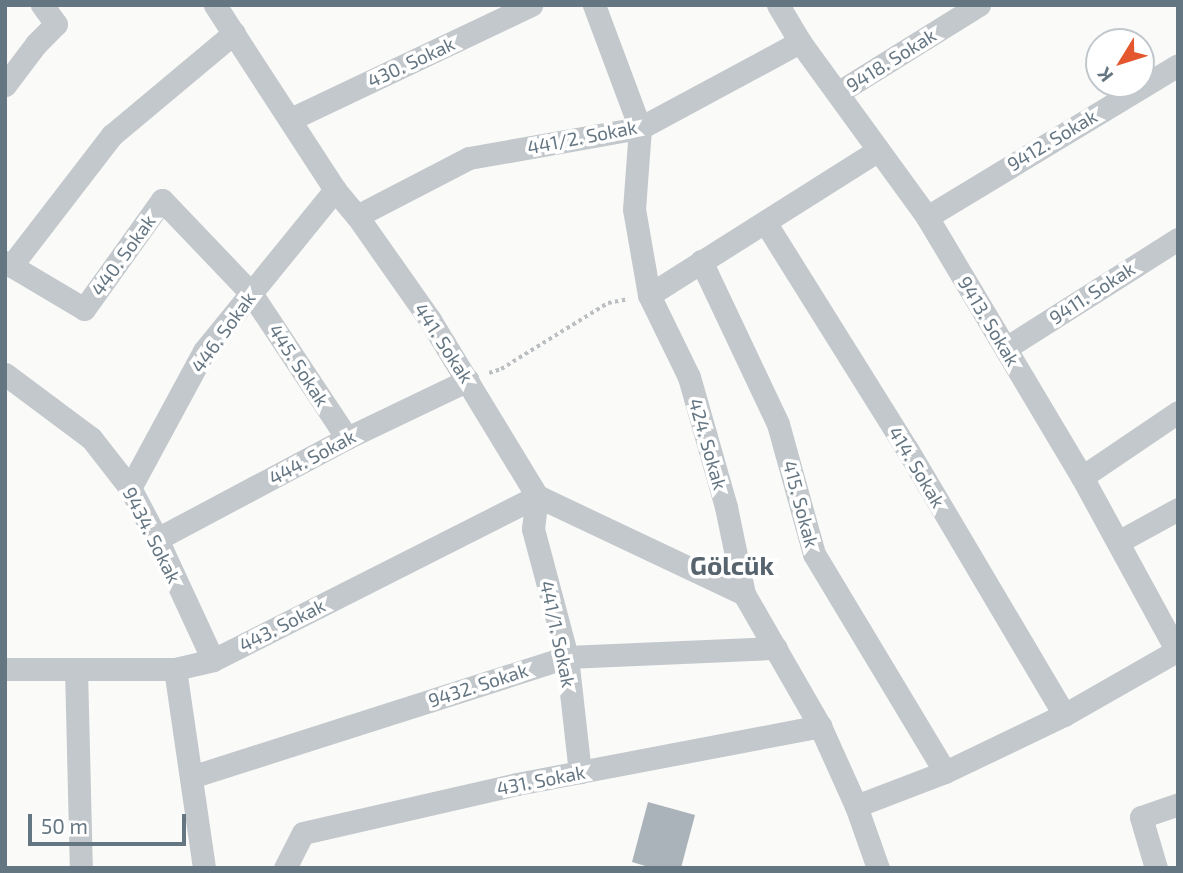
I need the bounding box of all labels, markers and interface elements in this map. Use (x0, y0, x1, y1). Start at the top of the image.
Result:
street label: 9418. Sokak (842, 23, 940, 97)
north arrow (1085, 28, 1155, 98)
street label: 430. Sokak (364, 32, 458, 92)
text: K (1092, 63, 1117, 87)
street label: 9412. Sokak (1003, 104, 1101, 176)
street label: 441/2. Sokak (525, 115, 639, 159)
street label: 440. Sokak (86, 210, 160, 300)
street label: 9411. Sokak (1045, 257, 1139, 329)
street label: 9413. Sokak (953, 272, 1025, 370)
street label: 446. Sokak (186, 287, 260, 377)
street label: 441. Sokak (410, 299, 478, 387)
street label: 445. Sokak (264, 320, 334, 410)
street label: 424. Sokak (684, 396, 732, 492)
street label: 414. Sokak (884, 422, 950, 512)
street label: 444. Sokak (265, 425, 359, 489)
street label: 415. Sokak (778, 458, 824, 550)
street label: 9434. Sokak (118, 483, 186, 587)
district label: Gölcük (690, 549, 774, 581)
street label: 441/1. Sokak (536, 579, 580, 689)
street label: 443. Sokak (235, 594, 329, 656)
street label: 9432. Sokak (425, 658, 531, 712)
street label: 431. Sokak (495, 760, 587, 800)
scale bar (32, 800, 189, 844)
text: 50 m (41, 813, 88, 838)

